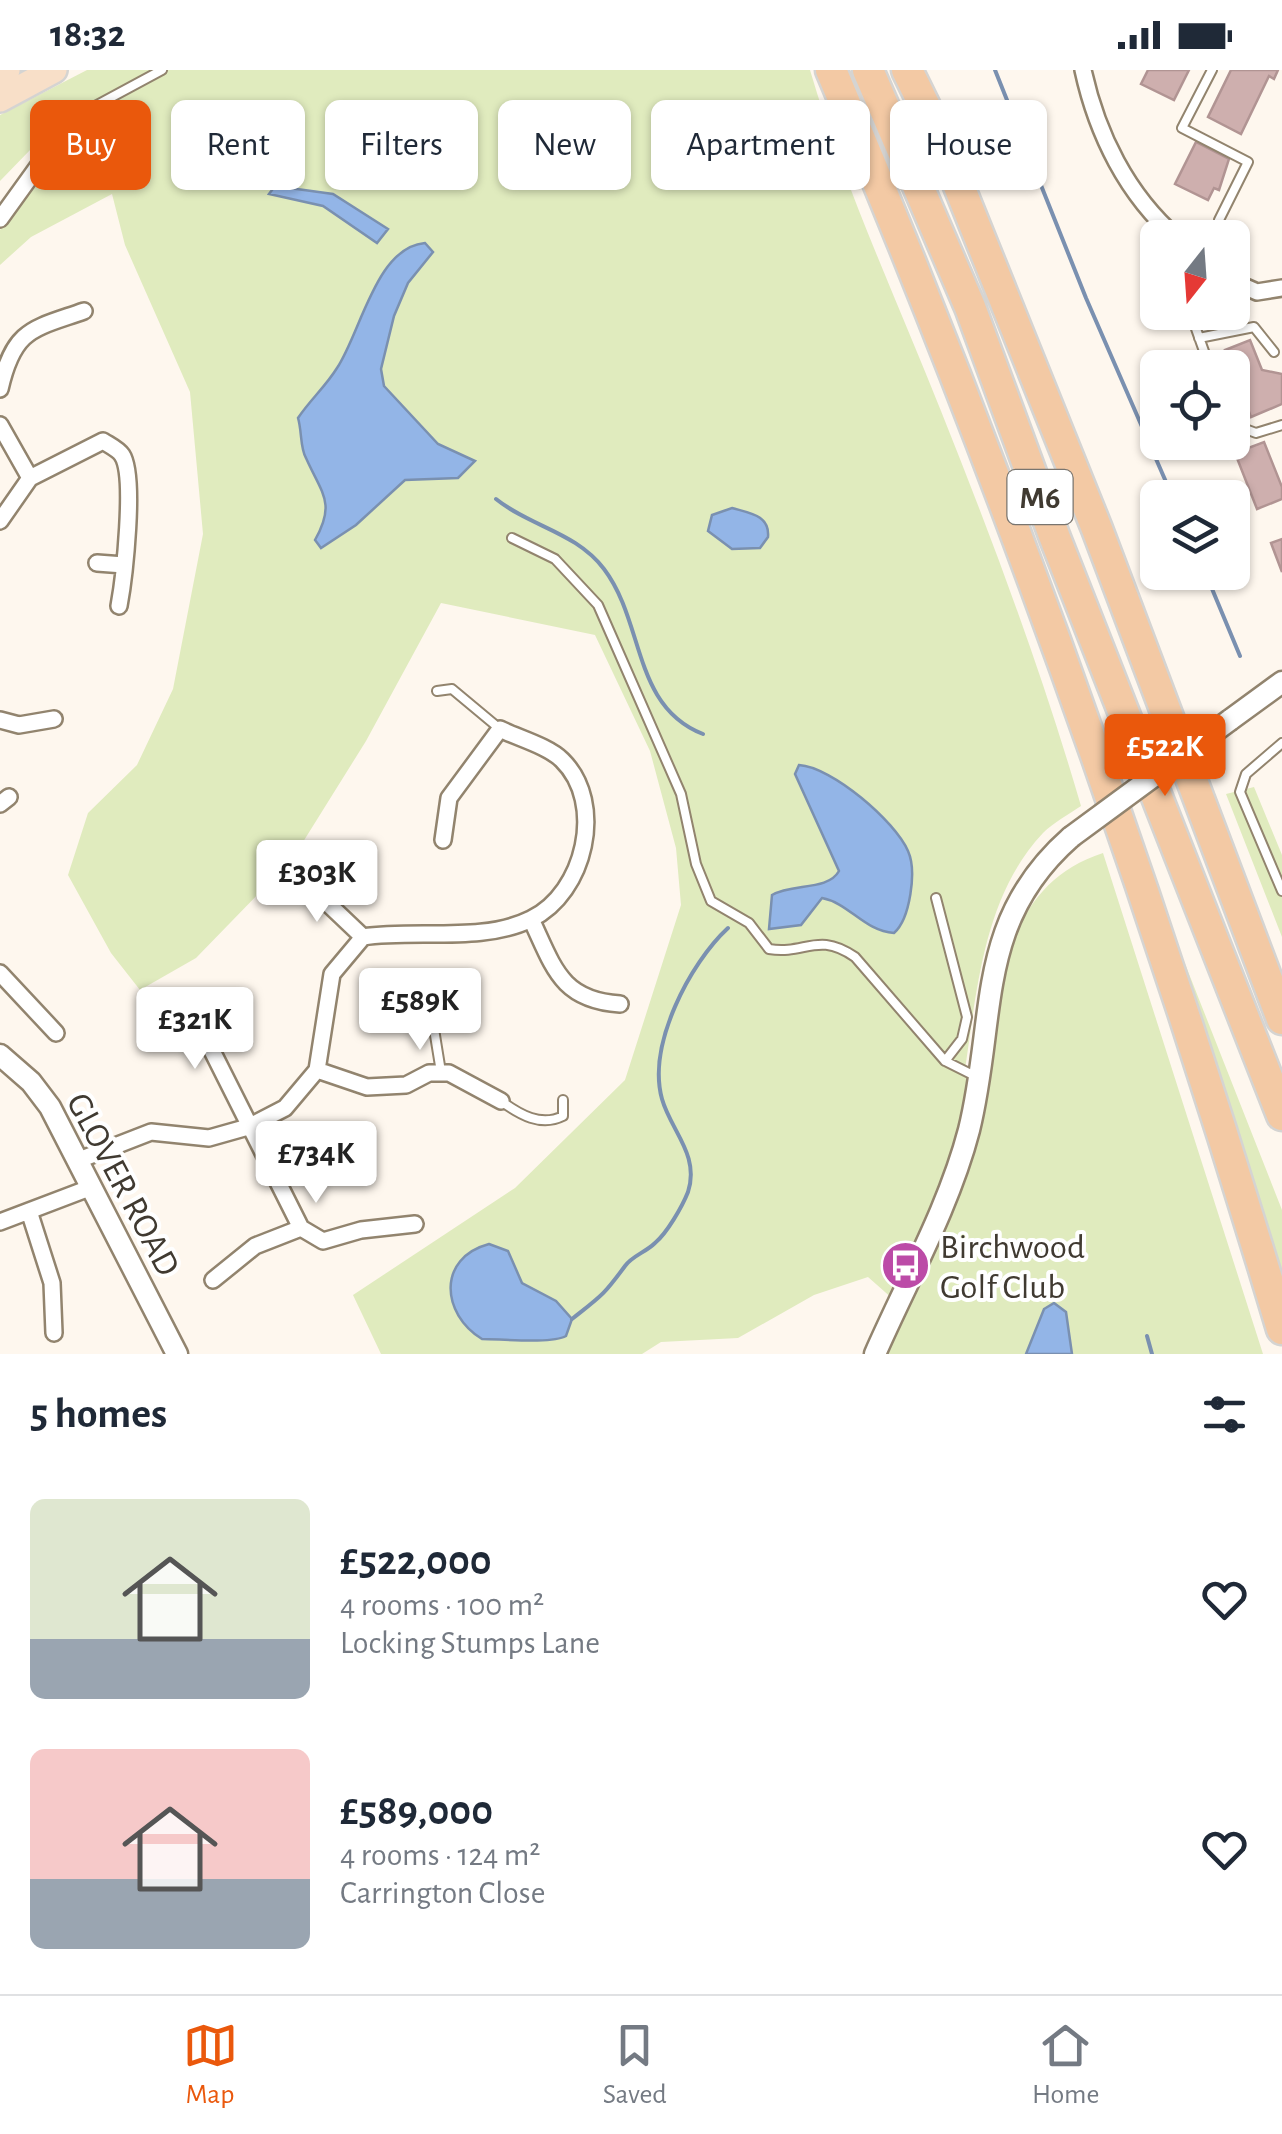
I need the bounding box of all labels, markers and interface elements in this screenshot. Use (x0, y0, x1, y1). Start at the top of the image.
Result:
text: 18:32 (50, 16, 125, 54)
chip: Buy (30, 100, 151, 190)
chip: Rent (171, 100, 305, 190)
chip: Filters (325, 100, 478, 190)
chip: New (498, 100, 631, 190)
chip: Apartment (651, 100, 870, 190)
chip: House (890, 100, 1047, 190)
north arrow (1140, 220, 1250, 330)
map controls (1140, 220, 1250, 590)
button: locate (1140, 350, 1250, 460)
road number: M6 (1008, 470, 1072, 524)
button: layers (1140, 480, 1250, 590)
pin: £522K (1095, 714, 1235, 799)
text: £522K (1127, 730, 1203, 762)
pin: £303K (247, 840, 387, 925)
text: £303K (278, 856, 356, 888)
pin: £589K (350, 968, 490, 1053)
text: £589K (381, 984, 459, 1016)
pin: £321K (125, 987, 265, 1072)
text: £321K (158, 1003, 232, 1035)
street label: GLOVER ROAD (60, 1088, 185, 1282)
pin: £734K (246, 1121, 386, 1206)
text: £734K (278, 1137, 354, 1169)
place label: Birchwood Golf Club (940, 1230, 1085, 1305)
bus stop icon: Birchwood Golf Club (879, 1240, 931, 1292)
icon: filters (1197, 1387, 1252, 1442)
text: 5 homes (30, 1393, 167, 1435)
icon: home (110, 1539, 230, 1659)
text: £522,000 (340, 1540, 492, 1582)
icon: heart (1197, 1572, 1252, 1627)
text: 4 rooms · 100 m² (340, 1589, 544, 1621)
text: Locking Stumps Lane (340, 1627, 600, 1659)
icon: home (110, 1789, 230, 1909)
text: £589,000 (340, 1790, 493, 1832)
icon: heart (1197, 1822, 1252, 1877)
text: 4 rooms · 124 m² (340, 1839, 540, 1871)
text: Carrington Close (340, 1877, 545, 1909)
tab: Map (183, 2018, 238, 2112)
tab: Saved (603, 2018, 667, 2112)
tab: Home (1032, 2018, 1099, 2112)

